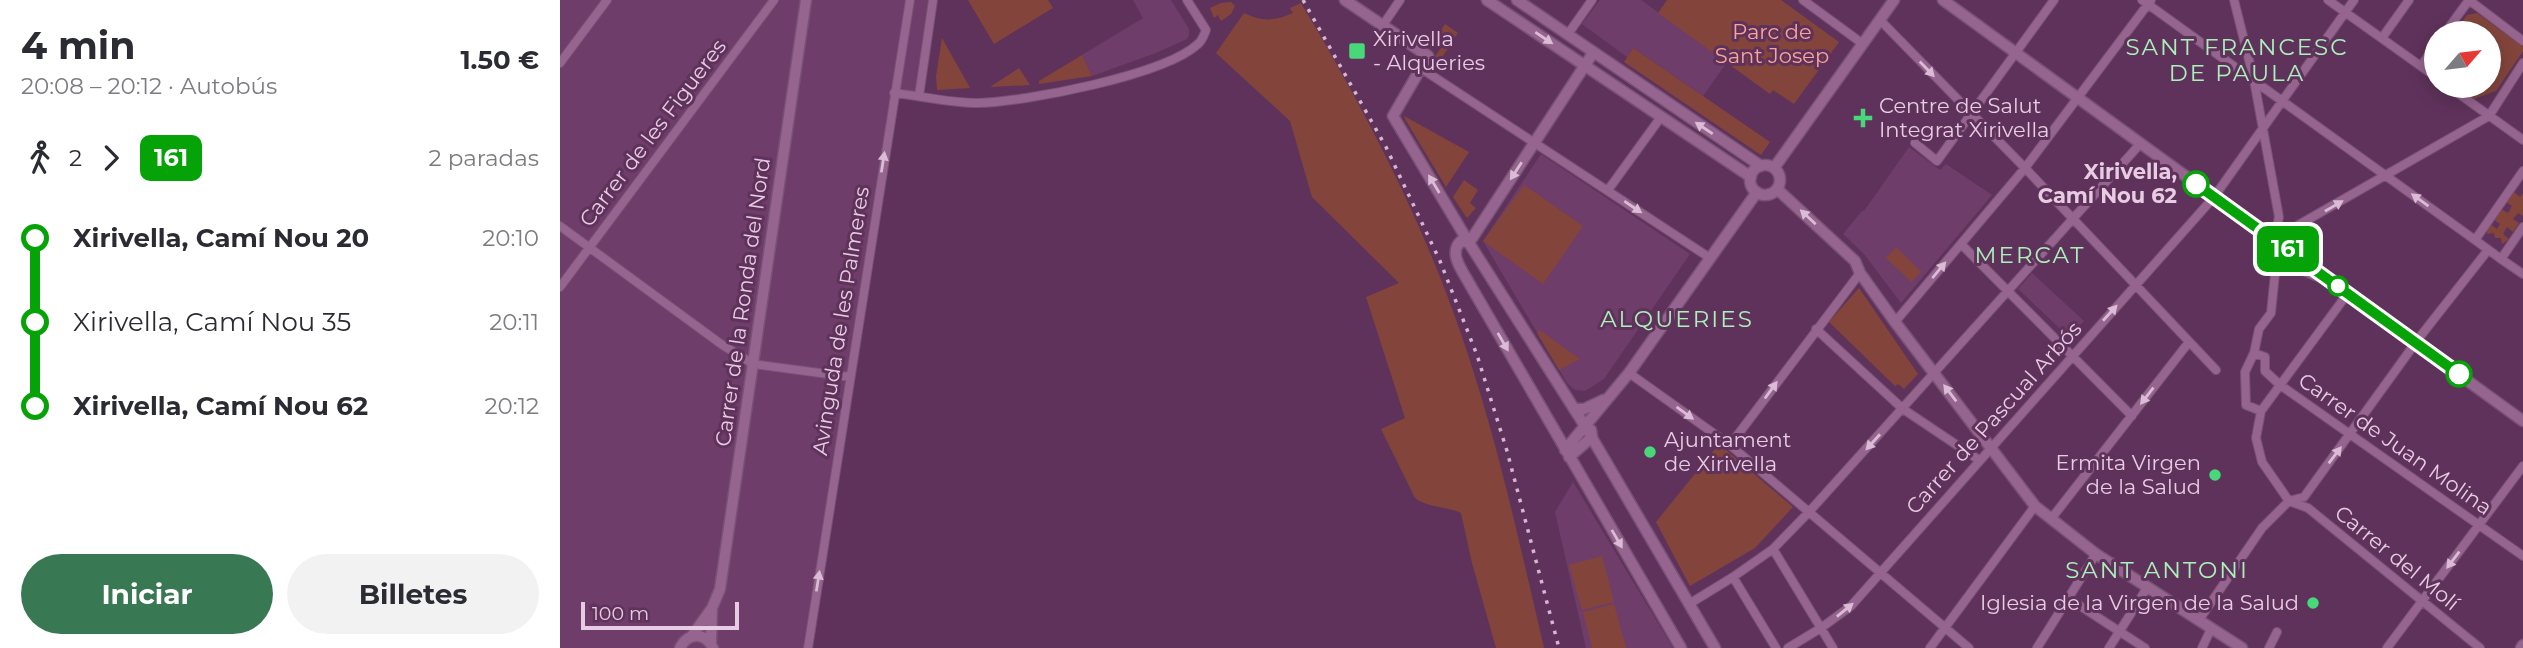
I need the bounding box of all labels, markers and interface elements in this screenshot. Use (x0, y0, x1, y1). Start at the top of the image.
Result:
park label: Parc de Sant Josep (1715, 19, 1829, 68)
north arrow (2424, 21, 2501, 98)
map controls (2424, 21, 2501, 98)
text: 4 min (21, 22, 136, 69)
place label: Xirivella - Alqueries (1373, 26, 1485, 75)
one-way arrow (1534, 31, 1553, 44)
district label: SANT FRANCESC DE PAULA (2125, 33, 2349, 87)
street label: Carrer de les Figueres (574, 34, 731, 231)
marker: Xirivella - Alqueries (1347, 41, 1367, 61)
text: 1.50 € (460, 44, 539, 76)
one-way arrow (1919, 60, 1935, 77)
text: 20:08 – 20:12 · Autobús (21, 72, 277, 100)
place label: Centre de Salut Integrat Xirivella (1879, 93, 2050, 142)
marker: Centre de Salut Integrat Xirivella (1853, 108, 1873, 128)
one-way arrow (1694, 121, 1714, 134)
icon: walk (21, 139, 59, 177)
icon: forward (92, 139, 130, 177)
text: 161 (154, 143, 188, 172)
text: 2 (69, 144, 82, 172)
text: 2 paradas (429, 144, 539, 172)
one-way arrow (878, 151, 889, 173)
street label: Carrer de la Ronda del Nord (710, 156, 775, 448)
place label: Xirivella, Camí Nou 62 (2038, 159, 2177, 208)
one-way arrow (1510, 162, 1523, 181)
marker: Xirivella, Camí Nou 62 (2183, 171, 2209, 197)
one-way arrow (1427, 175, 1440, 194)
street label: Avinguda de les Palmeres (807, 185, 874, 457)
one-way arrow (2411, 193, 2429, 207)
one-way arrow (1623, 200, 1643, 213)
one-way arrow (2324, 200, 2344, 212)
one-way arrow (1800, 210, 1817, 226)
text: Xirivella, Camí Nou 20 (73, 222, 369, 254)
text: 20:10 (482, 224, 539, 252)
line badge: 161 (2248, 226, 2328, 272)
text: 161 (2271, 234, 2305, 263)
district label: MERCAT (1975, 241, 2085, 269)
one-way arrow (1931, 261, 1947, 279)
unlabelled marker (2328, 276, 2348, 296)
district label: ALQUERIES (1600, 305, 1754, 333)
one-way arrow (2102, 305, 2118, 322)
text: Xirivella, Camí Nou 35 (73, 306, 351, 338)
text: 20:11 (489, 308, 539, 336)
street label: Carrer de Pascual Arbós (1901, 316, 2087, 519)
one-way arrow (1497, 332, 1509, 352)
unlabelled marker (2446, 361, 2472, 387)
street label: Carrer de Juan Molina (2294, 367, 2497, 520)
one-way arrow (1764, 381, 1778, 400)
one-way arrow (1943, 384, 1957, 402)
one-way arrow (2141, 387, 2155, 405)
text: Xirivella, Camí Nou 62 (73, 390, 368, 422)
text: 20:12 (485, 392, 539, 420)
one-way arrow (1676, 405, 1694, 419)
place label: Ajuntament de Xirivella (1664, 427, 1791, 476)
one-way arrow (1866, 434, 1881, 451)
marker: Ajuntament de Xirivella (1642, 444, 1658, 460)
one-way arrow (2328, 445, 2342, 464)
place label: Ermita Virgen de la Salud (2056, 450, 2201, 499)
marker: Ermita Virgen de la Salud (2207, 467, 2223, 483)
street label: Carrer del Molí (2330, 500, 2466, 616)
one-way arrow (1611, 529, 1623, 548)
one-way arrow (2446, 551, 2460, 569)
button: Iniciar (21, 554, 273, 634)
button: Billetes (287, 554, 539, 634)
district label: SANT ANTONI (2065, 556, 2249, 584)
one-way arrow (813, 569, 824, 591)
place label: Iglesia de la Virgen de la Salud (1980, 590, 2299, 615)
marker: Iglesia de la Virgen de la Salud (2305, 595, 2321, 611)
scale bar (581, 599, 738, 631)
text: 100 m (592, 602, 649, 625)
one-way arrow (1836, 603, 1853, 618)

